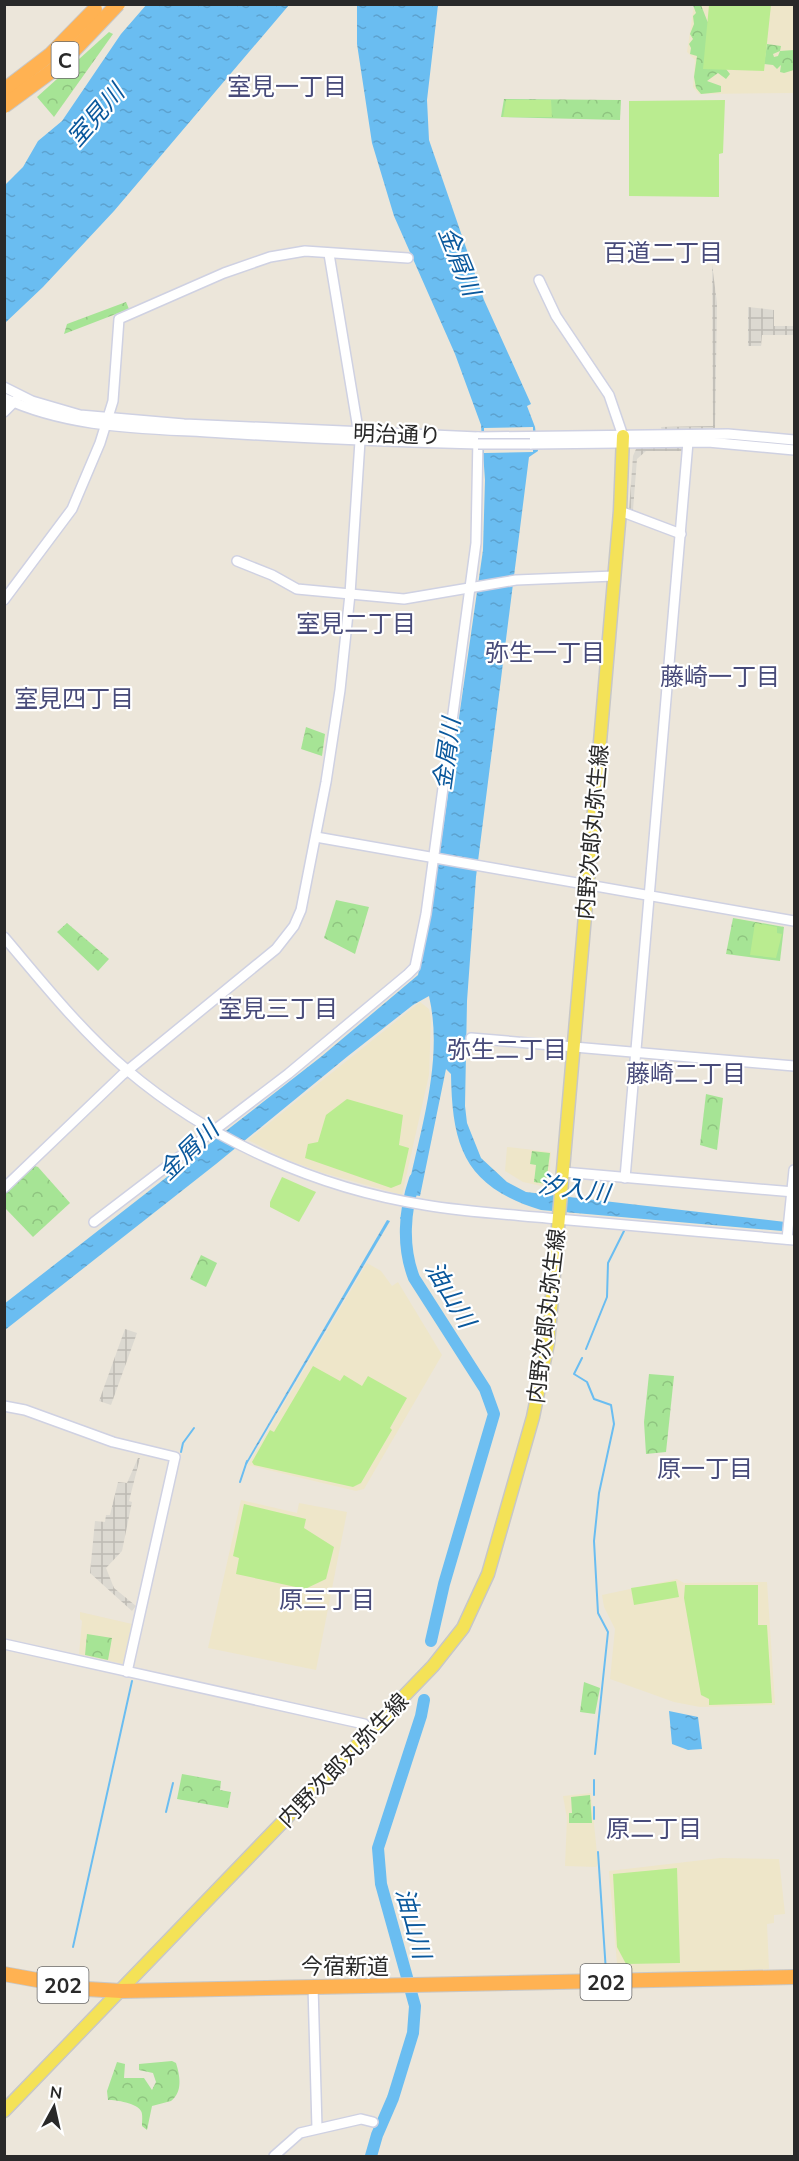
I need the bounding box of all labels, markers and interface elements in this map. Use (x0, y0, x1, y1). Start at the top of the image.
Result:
road number: C (52, 42, 78, 78)
district label: 室見一丁目 (227, 71, 347, 101)
water label: 室見川 (60, 76, 132, 152)
water label: 金屑川 (433, 222, 489, 303)
district label: 百道二丁目 (603, 237, 723, 267)
street label: 明治通り (353, 418, 441, 450)
district label: 室見二丁目 (296, 608, 416, 638)
district label: 弥生一丁目 (485, 637, 605, 667)
district label: 藤崎一丁目 (660, 661, 780, 691)
district label: 室見四丁目 (14, 683, 134, 713)
water label: 金屑川 (426, 713, 466, 792)
street label: 内野次郎丸弥生線 (570, 743, 614, 921)
district label: 室見三丁目 (218, 993, 338, 1023)
district label: 弥生二丁目 (447, 1034, 567, 1064)
district label: 藤崎二丁目 (626, 1058, 746, 1088)
water label: 金屑川 (152, 1112, 226, 1186)
water label: 汐入川 (536, 1168, 615, 1208)
street label: 内野次郎丸弥生線 (521, 1227, 571, 1405)
water label: 油山川 (420, 1255, 484, 1335)
district label: 原一丁目 (657, 1453, 753, 1483)
district label: 原三丁目 (279, 1584, 375, 1614)
street label: 内野次郎丸弥生線 (272, 1687, 414, 1833)
district label: 原二丁目 (606, 1813, 702, 1843)
water label: 油山川 (390, 1884, 439, 1965)
street label: 今宿新道 (301, 1952, 389, 1980)
road number: 202 (580, 1964, 632, 2000)
road number: 202 (38, 1967, 88, 2003)
north arrow (24, 2077, 84, 2137)
text: N (49, 2081, 63, 2103)

